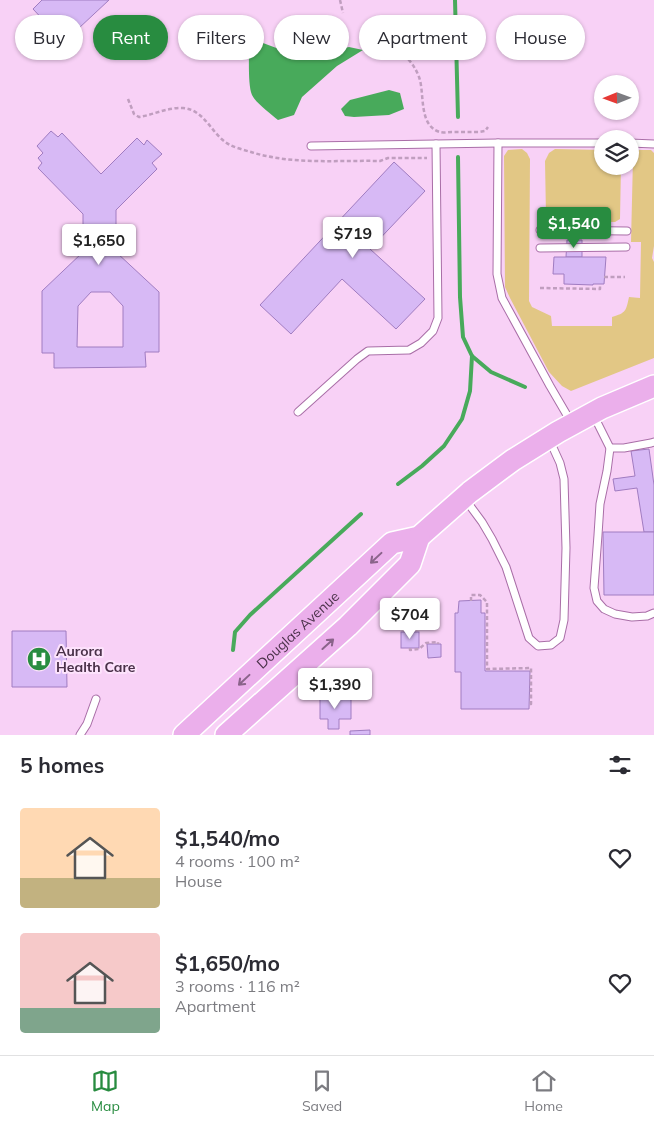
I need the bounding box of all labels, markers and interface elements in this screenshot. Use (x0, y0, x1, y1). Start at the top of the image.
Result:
chip: Buy (15, 15, 83, 60)
chip: Rent (93, 15, 168, 60)
chip: Filters (178, 15, 264, 60)
chip: New (274, 15, 349, 60)
chip: Apartment (359, 15, 486, 60)
chip: House (496, 15, 585, 60)
north arrow (594, 75, 639, 120)
map controls (594, 75, 639, 175)
button: layers (594, 130, 639, 175)
pin: $1,540 (533, 206, 615, 249)
text: $1,540 (548, 213, 600, 233)
pin: $719 (323, 216, 383, 259)
text: $719 (334, 223, 372, 243)
pin: $1,650 (58, 224, 140, 266)
text: $1,650 (73, 230, 125, 250)
one-way arrow (370, 552, 383, 564)
street label: Douglas Avenue (253, 587, 343, 672)
pin: $704 (380, 598, 440, 640)
text: $704 (391, 604, 429, 624)
one-way arrow (321, 639, 334, 650)
place label: Aurora Health Care (56, 642, 136, 676)
hospital icon: Aurora Health Care (26, 646, 52, 672)
pin: $1,390 (294, 668, 376, 710)
one-way arrow (237, 674, 250, 686)
text: $1,390 (309, 674, 361, 694)
icon: filters (606, 751, 634, 779)
text: 5 homes (20, 752, 104, 778)
text: $1,540/mo (175, 825, 280, 851)
icon: home (60, 828, 120, 888)
icon: heart (606, 844, 634, 872)
text: 4 rooms · 100 m² (175, 851, 300, 871)
text: House (175, 871, 222, 891)
text: $1,650/mo (175, 950, 280, 976)
icon: home (60, 953, 120, 1013)
icon: heart (606, 969, 634, 997)
text: 3 rooms · 116 m² (175, 976, 300, 996)
text: Apartment (175, 996, 256, 1016)
tab: Map (91, 1067, 120, 1115)
tab: Saved (302, 1067, 342, 1115)
tab: Home (524, 1067, 563, 1115)

